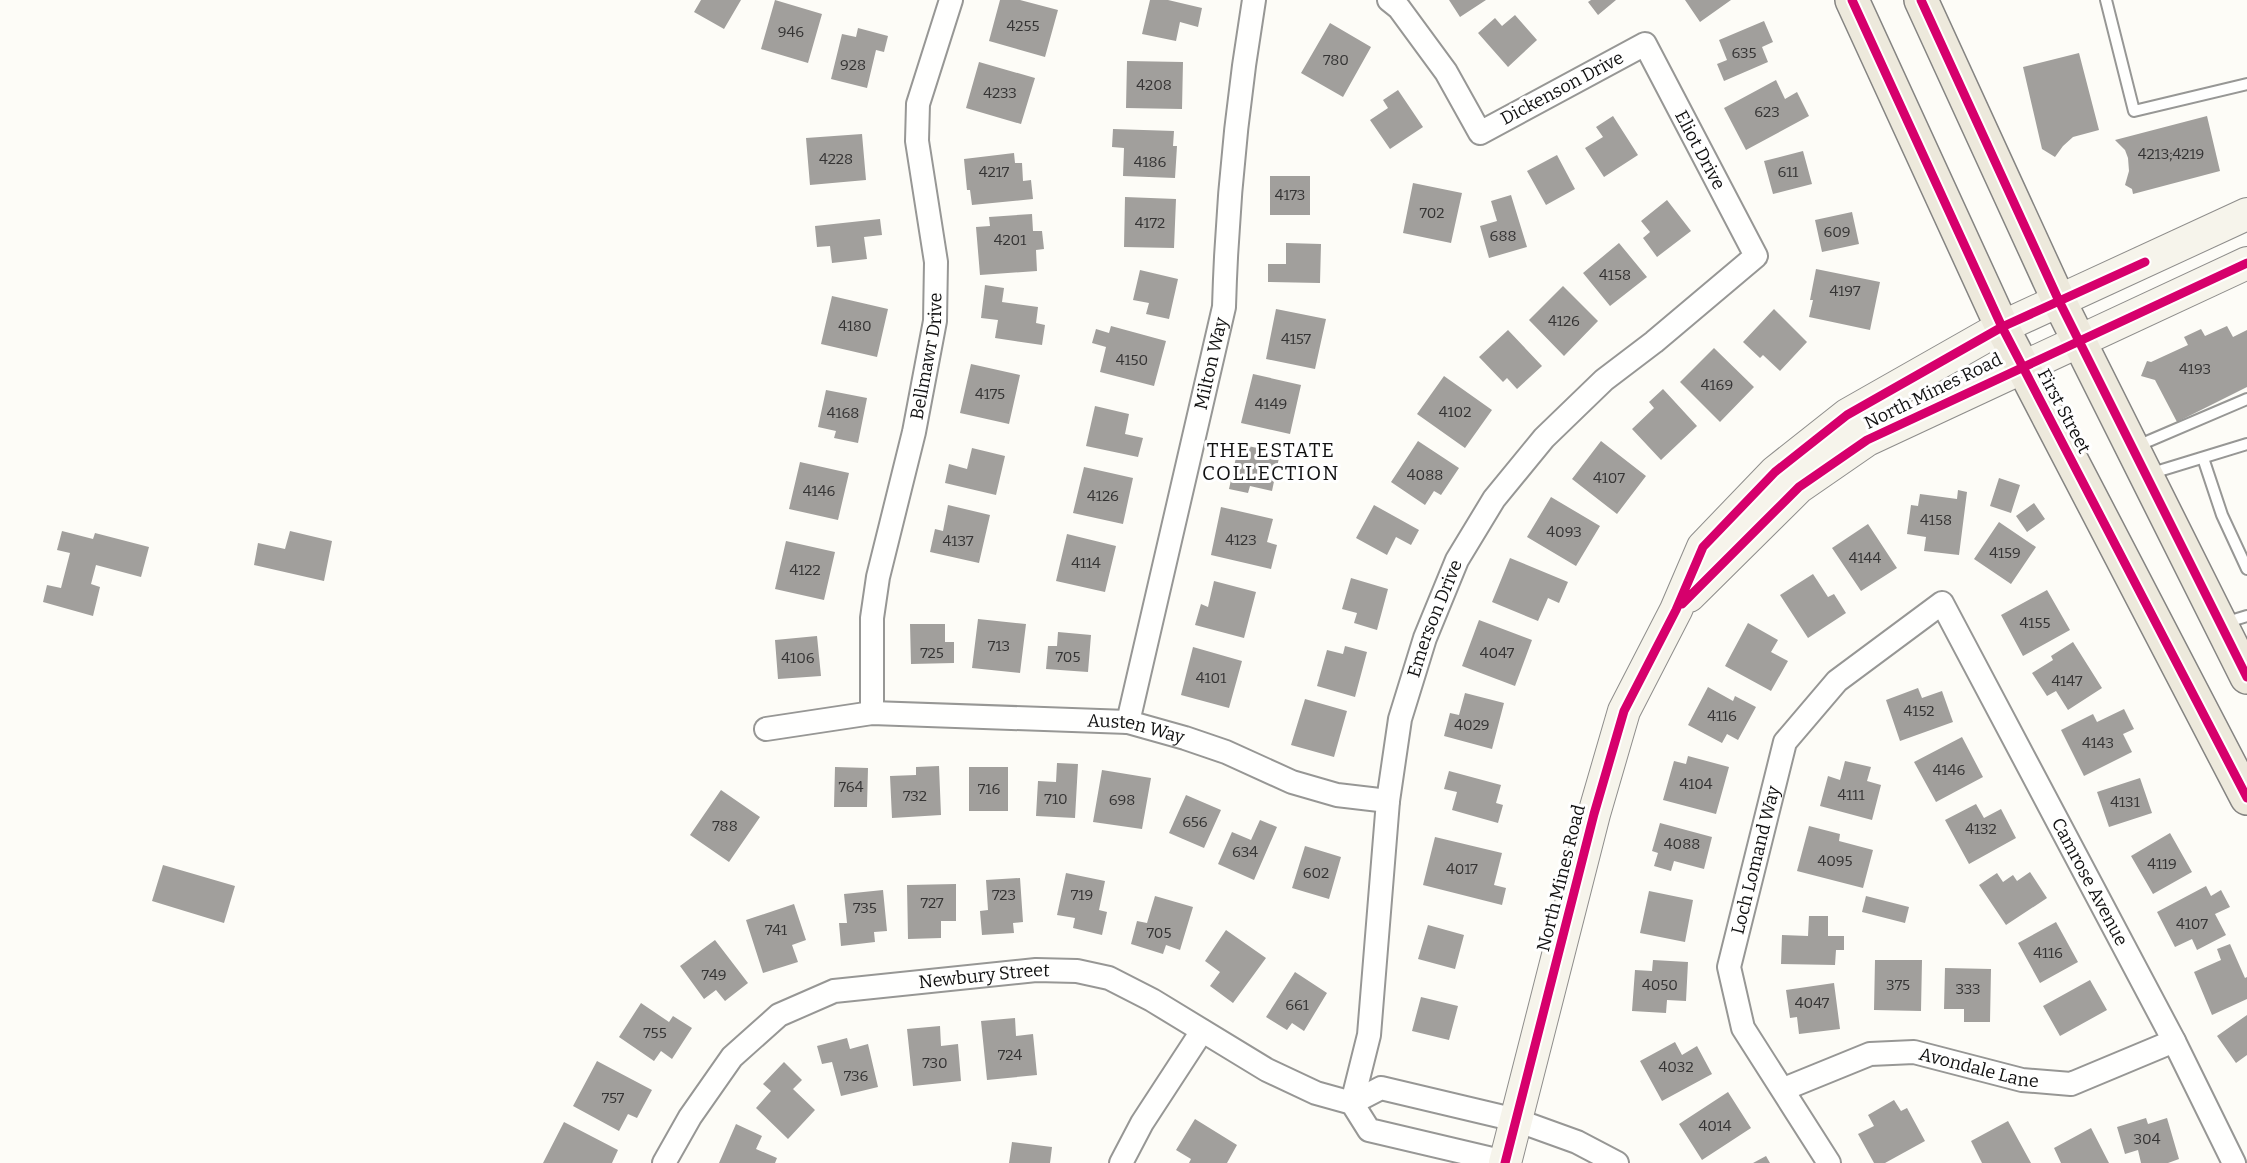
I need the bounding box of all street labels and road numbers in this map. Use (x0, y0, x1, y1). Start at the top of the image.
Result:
street label: Dickenson Drive (1497, 46, 1627, 130)
street label: Eliot Drive (1670, 107, 1730, 193)
street label: Bellmawr Drive (906, 292, 946, 421)
street label: Milton Way (1190, 315, 1232, 412)
street label: North Mines Road (1861, 348, 2006, 434)
street label: First Street (2033, 365, 2096, 457)
street label: Emerson Drive (1403, 557, 1467, 680)
street label: Austen Way (1087, 710, 1187, 748)
street label: Loch Lomand Way (1727, 783, 1785, 937)
street label: North Mines Road (1532, 802, 1590, 954)
street label: Camrose Avenue (2047, 814, 2133, 950)
street label: Newbury Street (918, 959, 1050, 993)
street label: Avondale Lane (1917, 1043, 2040, 1092)

